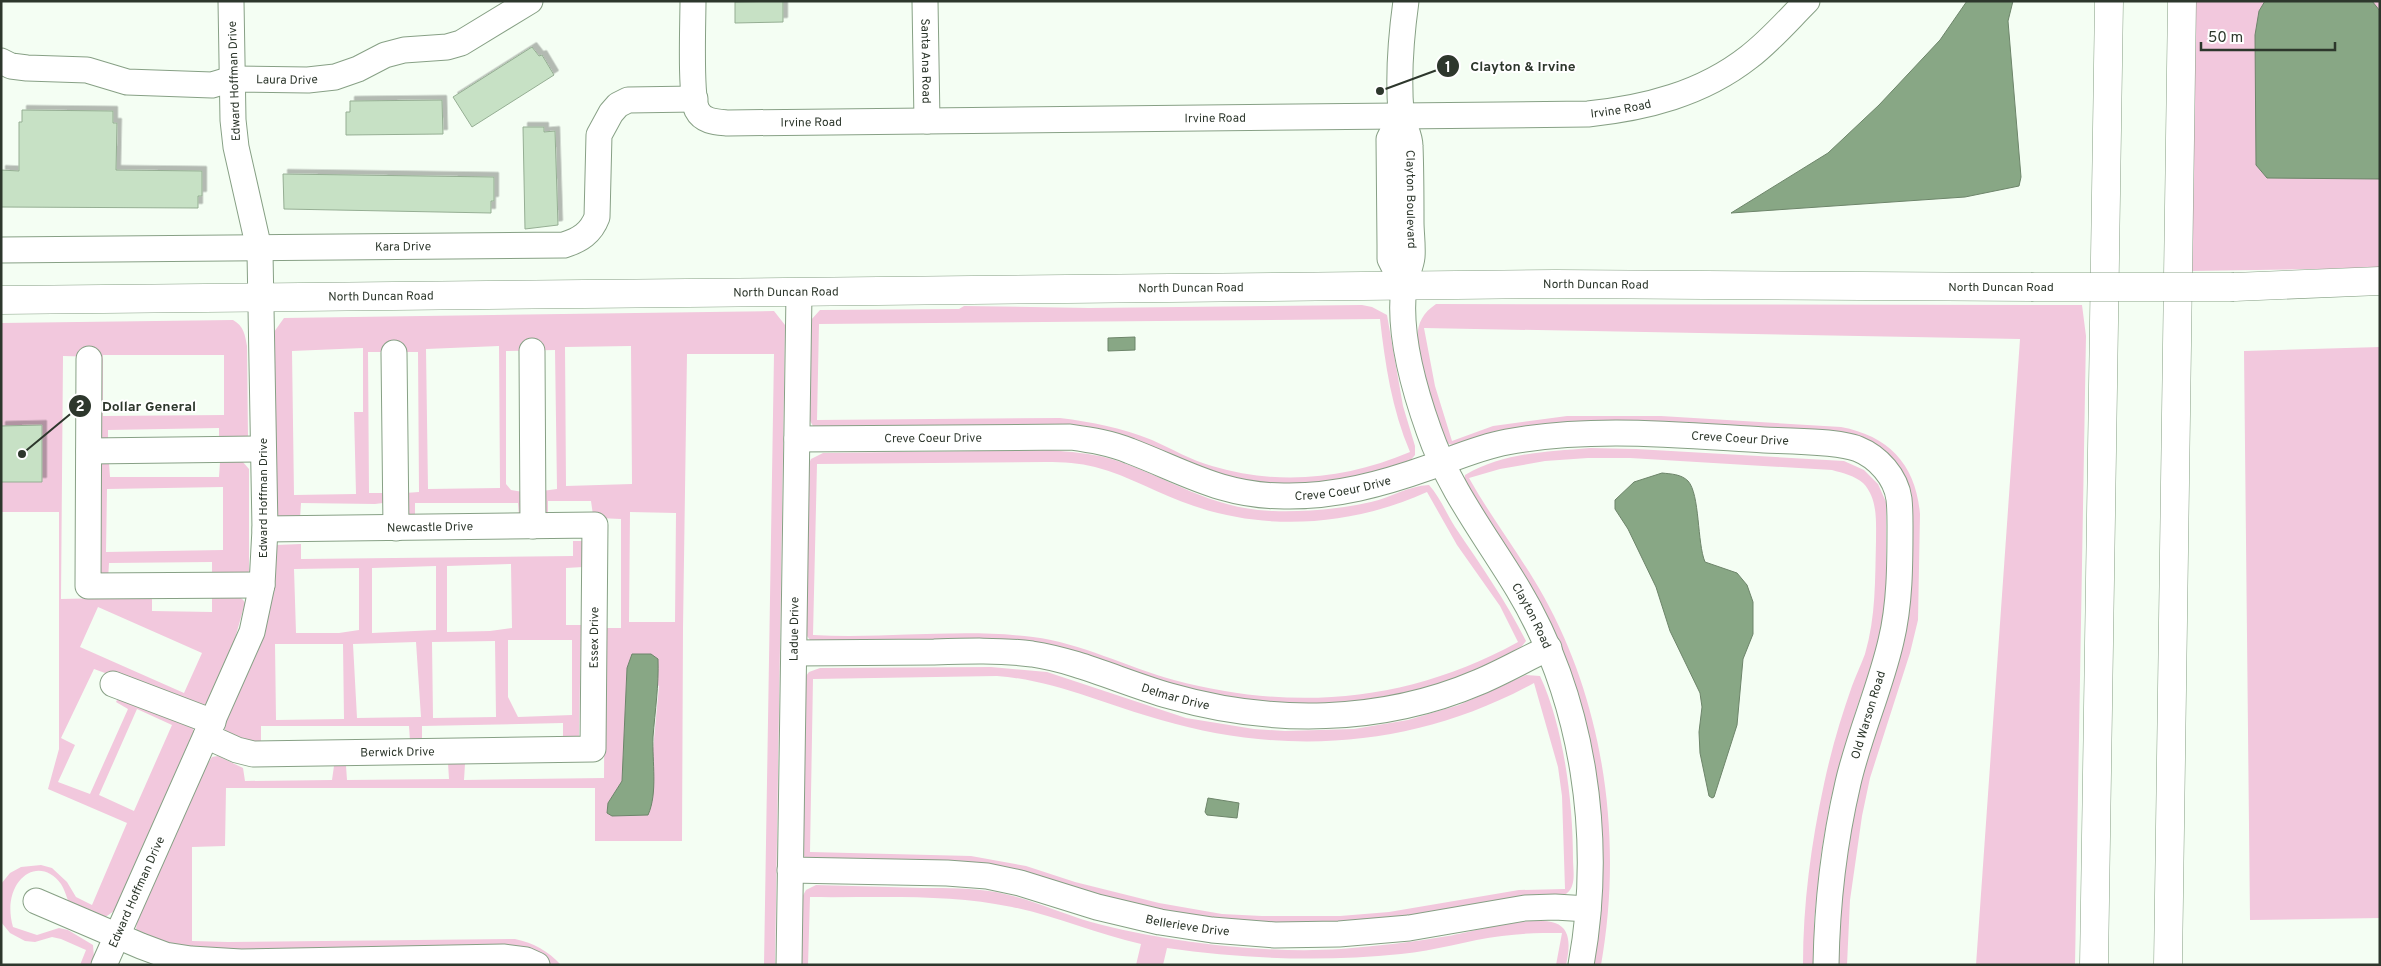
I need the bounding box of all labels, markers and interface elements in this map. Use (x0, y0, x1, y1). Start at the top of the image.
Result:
street label: Santa Ana Road (916, 18, 934, 104)
scale bar (2201, 20, 2335, 52)
street label: Edward Hoffman Drive (225, 21, 245, 141)
text: 50 m (2208, 29, 2243, 48)
callout: Clayton & Irvine (1435, 52, 1585, 81)
text: 1 (1445, 59, 1451, 78)
text: Clayton & Irvine (1470, 59, 1576, 76)
street label: Laura Drive (256, 72, 319, 89)
street label: Irvine Road (1590, 96, 1653, 123)
street label: Irvine Road (1184, 111, 1246, 127)
street label: Irvine Road (780, 115, 842, 131)
street label: Clayton Boulevard (1401, 150, 1419, 249)
street label: Kara Drive (375, 239, 431, 256)
street label: North Duncan Road (1543, 277, 1649, 294)
street label: North Duncan Road (1138, 280, 1244, 297)
street label: North Duncan Road (1948, 280, 2054, 296)
street label: North Duncan Road (733, 284, 839, 301)
street label: North Duncan Road (328, 289, 434, 306)
callout: Dollar General (67, 391, 207, 420)
text: 2 (75, 398, 85, 417)
text: Dollar General (102, 399, 196, 416)
street label: Creve Coeur Drive (1691, 428, 1789, 450)
street label: Creve Coeur Drive (884, 431, 982, 447)
street label: Edward Hoffman Drive (256, 438, 272, 558)
street label: Creve Coeur Drive (1294, 473, 1393, 505)
street label: Newcastle Drive (387, 519, 473, 537)
street label: Clayton Road (1507, 580, 1554, 652)
street label: Ladue Drive (787, 597, 803, 661)
street label: Essex Drive (587, 607, 603, 669)
street label: Old Warson Road (1848, 669, 1890, 761)
street label: Delmar Drive (1139, 680, 1211, 715)
street label: Berwick Drive (360, 744, 435, 761)
street label: Edward Hoffman Drive (106, 834, 169, 951)
street label: Bellerieve Drive (1143, 912, 1230, 940)

